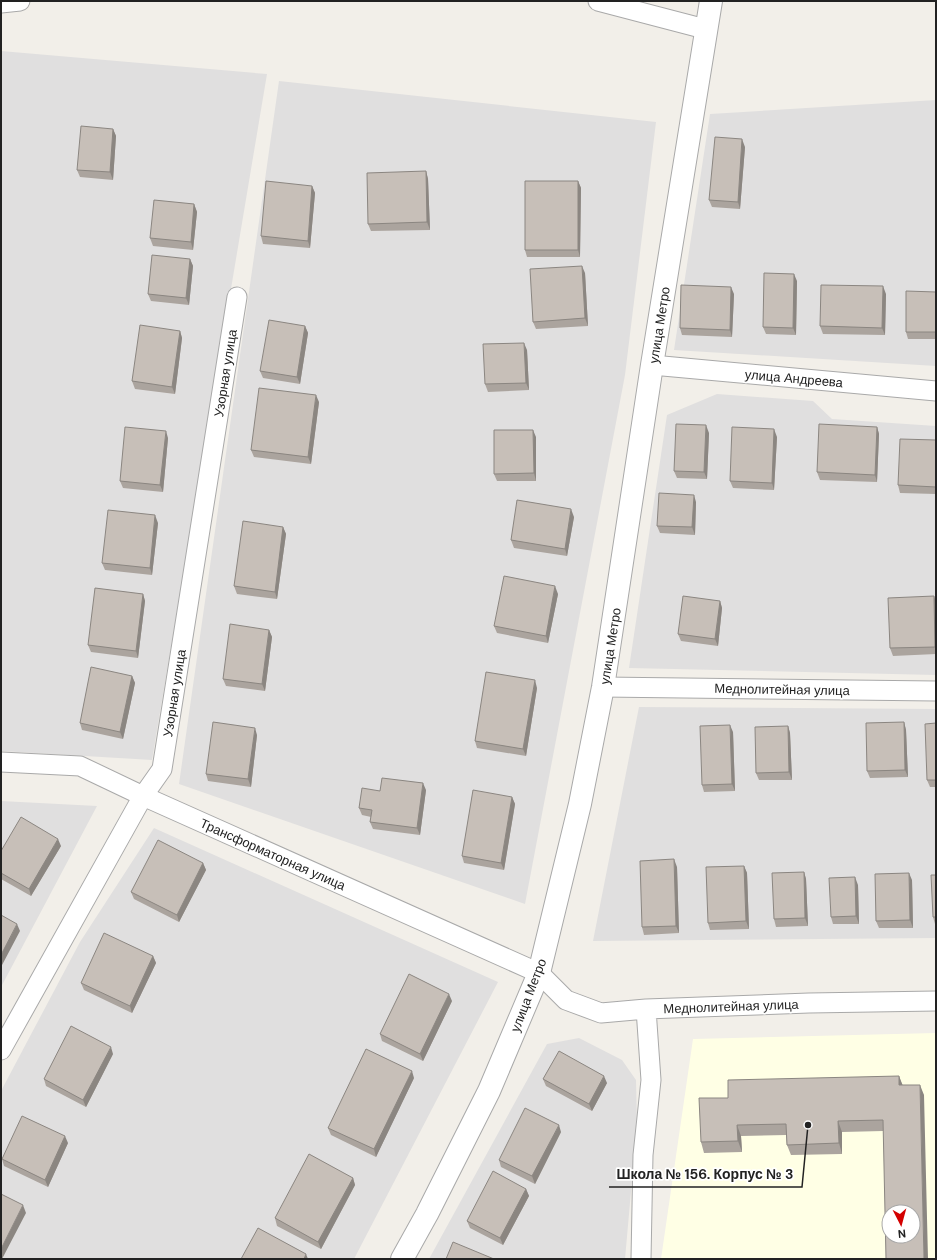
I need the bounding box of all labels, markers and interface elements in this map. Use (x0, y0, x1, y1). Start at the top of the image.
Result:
street label: улица Метро (645, 286, 674, 365)
street label: Узорная улица (210, 327, 241, 418)
street label: улица Андреева (744, 366, 844, 391)
street label: улица Метро (596, 607, 625, 686)
street label: Узорная улица (159, 647, 190, 738)
street label: Меднолитейная улица (714, 680, 851, 699)
street label: Трансформаторная улица (197, 815, 349, 895)
street label: улица Метро (507, 956, 550, 1034)
street label: Меднолитейная улица (663, 996, 800, 1017)
callout: Школа № 156. Корпус № 3 (609, 1161, 802, 1187)
text: Школа № 156. Корпус № 3 (617, 1165, 793, 1183)
north arrow (881, 1204, 921, 1244)
text: N (897, 1227, 907, 1241)

